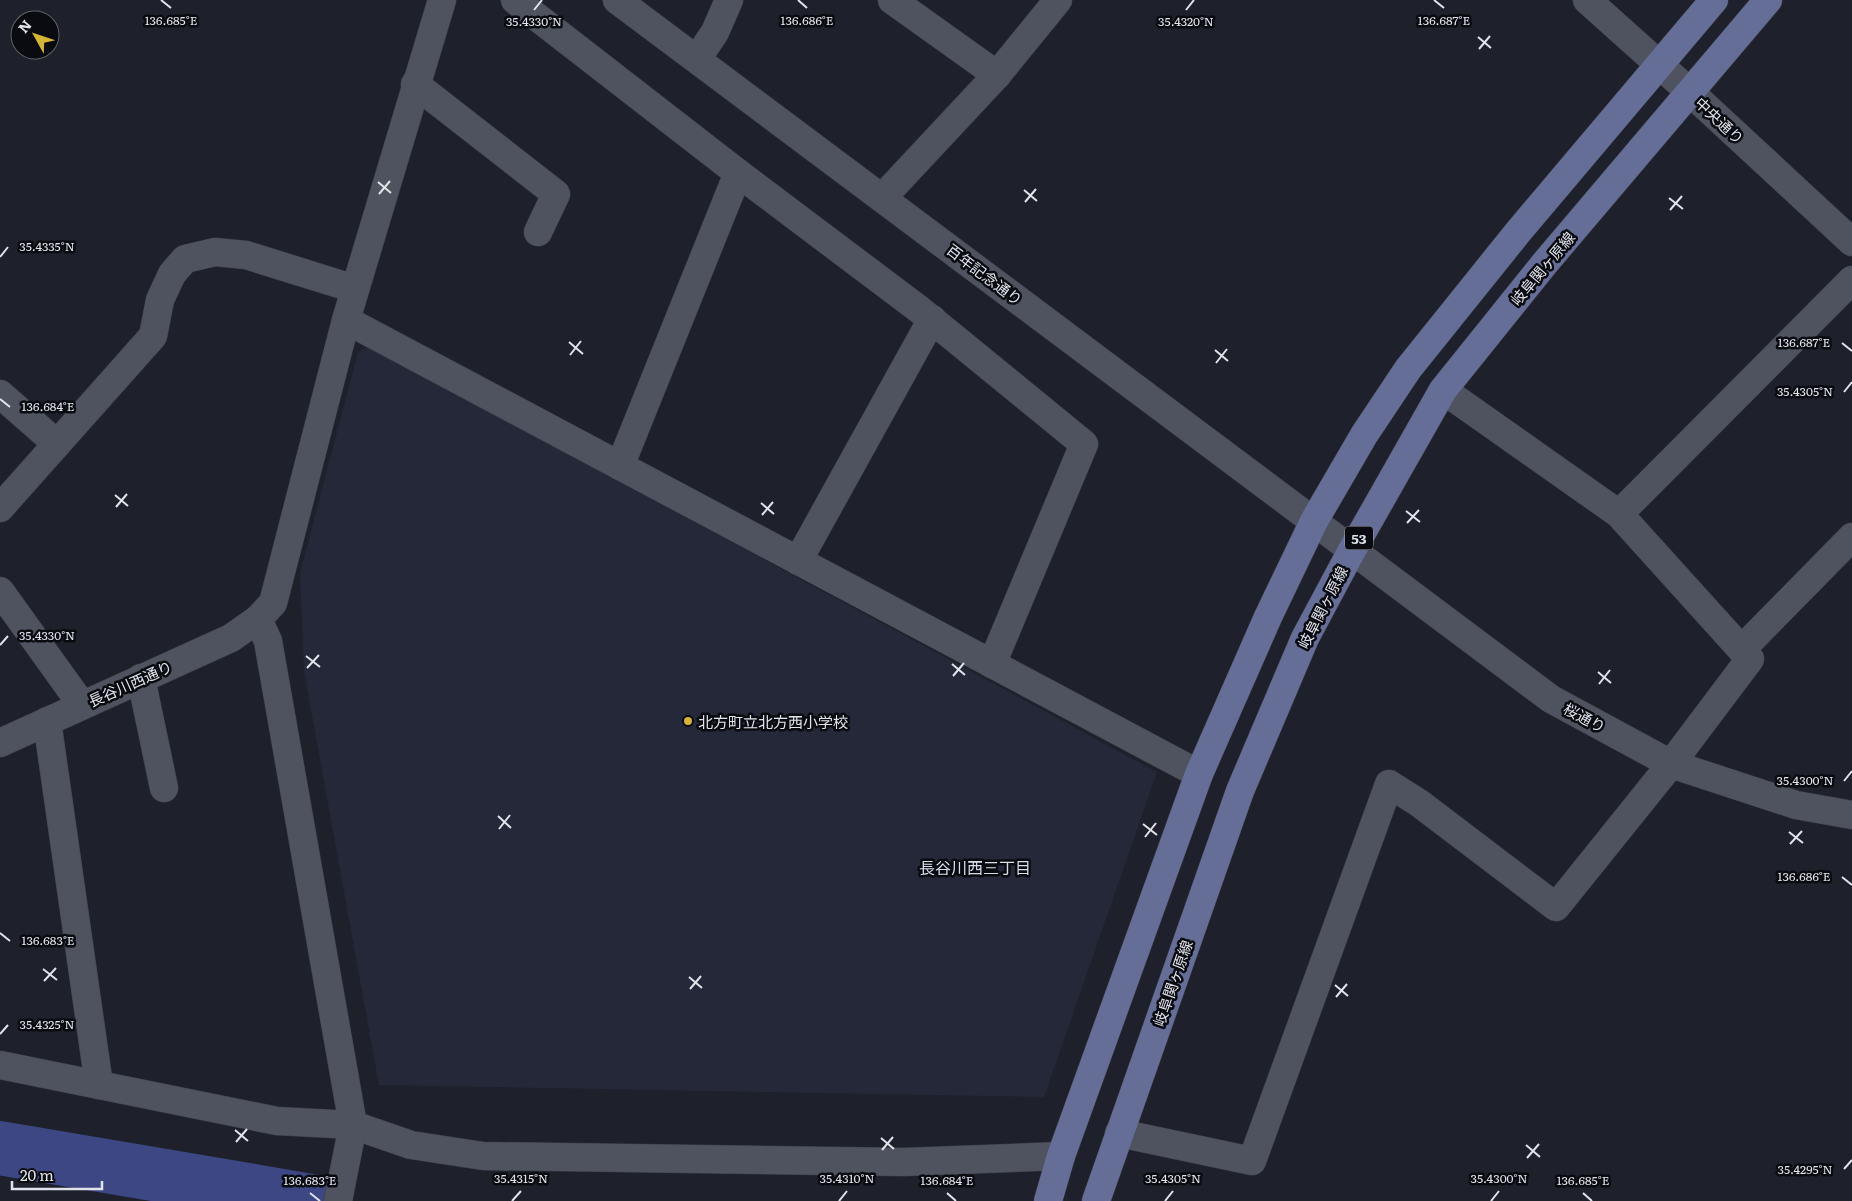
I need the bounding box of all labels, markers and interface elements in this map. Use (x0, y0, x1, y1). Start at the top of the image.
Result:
north arrow (10, 10, 60, 60)
text: 136.685°E (145, 11, 198, 29)
text: 136.686°E (781, 11, 834, 29)
text: 136.687°E (1418, 11, 1471, 29)
text: 35.4330°N (506, 12, 562, 30)
text: 35.4320°N (1158, 12, 1214, 30)
text: N (13, 15, 36, 37)
street label: 中央通り (1690, 91, 1750, 149)
street label: 岐阜関ヶ原線 (1504, 226, 1580, 310)
text: 35.4335°N (19, 237, 75, 255)
street label: 百年記念通り (942, 238, 1028, 310)
text: 136.687°E (1778, 333, 1831, 351)
text: 35.4305°N (1777, 382, 1833, 400)
text: 136.684°E (22, 397, 75, 415)
road number: 53 (1345, 526, 1373, 550)
street label: 岐阜関ヶ原線 (1291, 562, 1353, 652)
text: 35.4330°N (19, 626, 75, 644)
street label: 長谷川西通り (84, 654, 176, 712)
street label: 桜通り (1560, 696, 1610, 738)
place label: 北方町立北方西小学校 (698, 710, 848, 733)
marker: 北方町立北方西小学校 (682, 715, 694, 727)
text: 35.4300°N (1776, 771, 1834, 789)
district label: 長谷川西三丁目 (919, 855, 1031, 879)
text: 136.686°E (1778, 867, 1831, 885)
text: 136.683°E (22, 931, 75, 949)
street label: 岐阜関ヶ原線 (1146, 937, 1198, 1029)
text: 35.4325°N (20, 1015, 74, 1033)
scale bar (12, 1158, 102, 1190)
text: 35.4295°N (1777, 1160, 1833, 1178)
text: 20 m (20, 1163, 54, 1186)
text: 35.4315°N (494, 1169, 548, 1187)
text: 35.4310°N (820, 1169, 874, 1187)
text: 35.4305°N (1145, 1169, 1201, 1187)
text: 35.4300°N (1470, 1169, 1528, 1187)
text: 136.683°E (284, 1171, 337, 1189)
text: 136.684°E (921, 1171, 974, 1189)
text: 136.685°E (1557, 1171, 1610, 1189)

